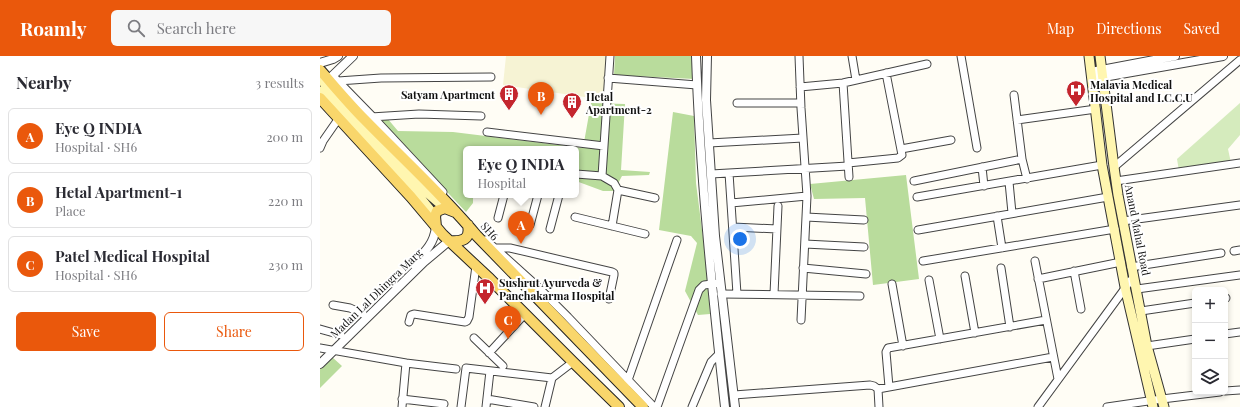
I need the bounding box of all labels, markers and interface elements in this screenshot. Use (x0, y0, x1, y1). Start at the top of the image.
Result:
search box (111, 10, 391, 46)
text: Roamly (20, 15, 87, 41)
icon: search (125, 17, 147, 39)
text: Search here (157, 18, 236, 38)
text: Map (1047, 19, 1074, 38)
text: Directions (1096, 19, 1162, 38)
text: Saved (1184, 19, 1220, 38)
text: Nearby (16, 71, 71, 93)
text: 3 results (255, 74, 304, 91)
place label: Malavia Medical Hospital and I.C.C.U (1090, 77, 1193, 105)
hospital icon: Malavia Medical Hospital and I.C.C.U (1065, 79, 1087, 107)
pin: B (528, 82, 554, 115)
building icon: Satyam Apartment (498, 83, 520, 111)
place label: Satyam Apartment (401, 87, 495, 102)
place label: Hetal Apartment-2 (585, 89, 652, 117)
building icon: Hetal Apartment-2 (561, 91, 583, 119)
text: Eye Q INDIA (55, 118, 142, 138)
text: A (26, 128, 34, 145)
text: 200 m (266, 128, 303, 145)
text: Hospital · SH6 (55, 138, 137, 155)
popup (463, 146, 579, 198)
text: Eye Q INDIA (477, 154, 565, 174)
text: Hospital (477, 174, 526, 191)
text: Hetal Apartment-1 (55, 182, 182, 202)
street label: Anand Mahal Road (1122, 182, 1154, 277)
text: B (26, 192, 34, 209)
text: 220 m (268, 192, 303, 209)
text: Place (55, 202, 86, 219)
pin: A (508, 211, 534, 244)
street label: SH6 (478, 219, 502, 244)
your location (730, 229, 750, 249)
street label: Madan Lal Dhingra Marg (327, 245, 425, 341)
text: Patel Medical Hospital (55, 246, 210, 266)
text: C (25, 256, 35, 273)
text: 230 m (268, 256, 303, 273)
text: Hospital · SH6 (55, 266, 137, 283)
place label: Sushrut Ayurveda & Panchakarma Hospital (499, 275, 615, 303)
hospital icon: Sushrut Ayurveda & Panchakarma Hospital (474, 277, 496, 305)
map controls (1192, 287, 1228, 395)
button: + (1192, 287, 1228, 323)
pin: C (495, 306, 521, 339)
button: Save (16, 312, 156, 351)
button: Share (164, 312, 304, 351)
button: − (1192, 323, 1228, 359)
button: layers (1192, 359, 1228, 395)

